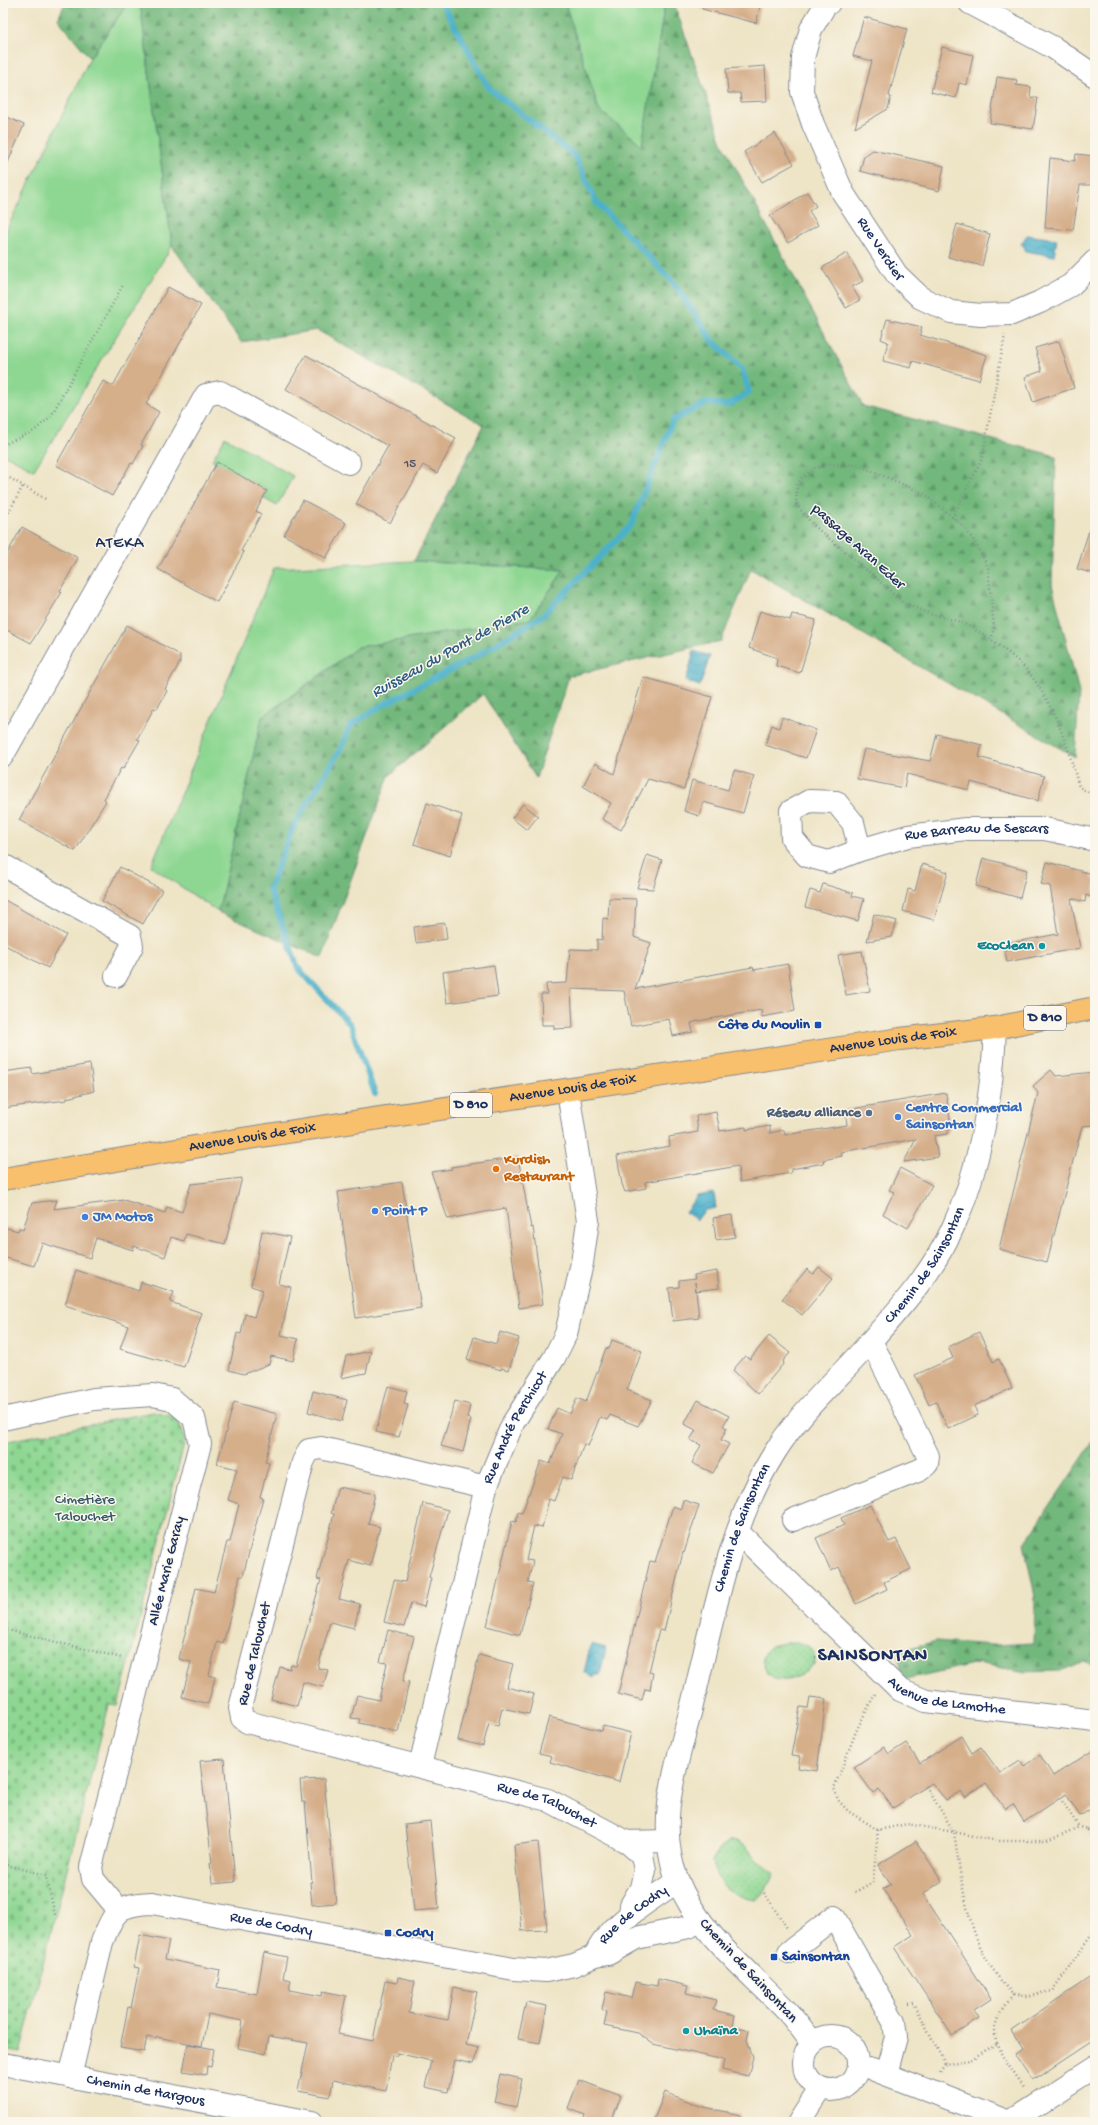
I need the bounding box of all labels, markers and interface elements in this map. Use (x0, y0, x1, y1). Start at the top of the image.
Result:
street label: Rue Verdier (853, 214, 909, 287)
house number: 15 (403, 457, 416, 472)
street label: passage Aran Eder (807, 500, 910, 595)
district label: ATEKA (96, 535, 145, 554)
water label: Ruisseau du Pont de Pierre (369, 600, 534, 703)
street label: Rue Barreau de Sescars (904, 820, 1051, 845)
place label: EcoClean (977, 937, 1035, 955)
marker: EcoClean (1037, 941, 1047, 951)
road number: D 810 (1024, 1006, 1066, 1030)
place label: Côte du Moulin (717, 1016, 811, 1034)
marker: Côte du Moulin (813, 1020, 823, 1030)
street label: Avenue Louis de Foix (828, 1023, 958, 1059)
street label: Avenue Louis de Foix (508, 1070, 638, 1107)
road number: D 810 (450, 1093, 492, 1117)
place label: Centre Commercial Sainsontan (905, 1099, 1023, 1134)
place label: Réseau alliance (766, 1104, 862, 1122)
marker: Réseau alliance (864, 1108, 874, 1118)
marker: Centre Commercial Sainsontan (893, 1112, 903, 1122)
street label: Avenue Louis de Foix (188, 1119, 317, 1157)
place label: Kurdish Restaurant (503, 1151, 575, 1186)
marker: Kurdish Restaurant (491, 1164, 501, 1174)
place label: Point P (382, 1202, 428, 1220)
street label: Chemin de Sainsontan (881, 1204, 970, 1328)
marker: Point P (370, 1206, 380, 1216)
place label: JM Motos (92, 1208, 154, 1226)
marker: JM Motos (80, 1212, 90, 1222)
street label: Rue André Perchicot (479, 1367, 553, 1487)
street label: Chemin de Sainsontan (710, 1460, 775, 1594)
park label: Cimetière Talouchet (54, 1491, 116, 1526)
street label: Allée Marie Garay (145, 1514, 189, 1627)
street label: Rue de Talouchet (234, 1599, 276, 1707)
district label: SAINSONTAN (818, 1645, 928, 1668)
street label: Avenue de Lamothe (883, 1673, 1007, 1719)
street label: Rue de Talouchet (495, 1778, 601, 1834)
street label: Rue de Codry (595, 1881, 672, 1948)
street label: Rue de Codry (228, 1908, 315, 1941)
street label: Chemin de Sainsontan (695, 1915, 801, 2027)
place label: Codry (395, 1924, 434, 1942)
marker: Codry (383, 1928, 393, 1938)
place label: Sainsontan (782, 1948, 851, 1966)
marker: Sainsontan (769, 1952, 779, 1962)
place label: Uhaïna (694, 2022, 738, 2040)
marker: Uhaïna (681, 2026, 691, 2036)
street label: Chemin de Hargous (85, 2071, 207, 2111)

